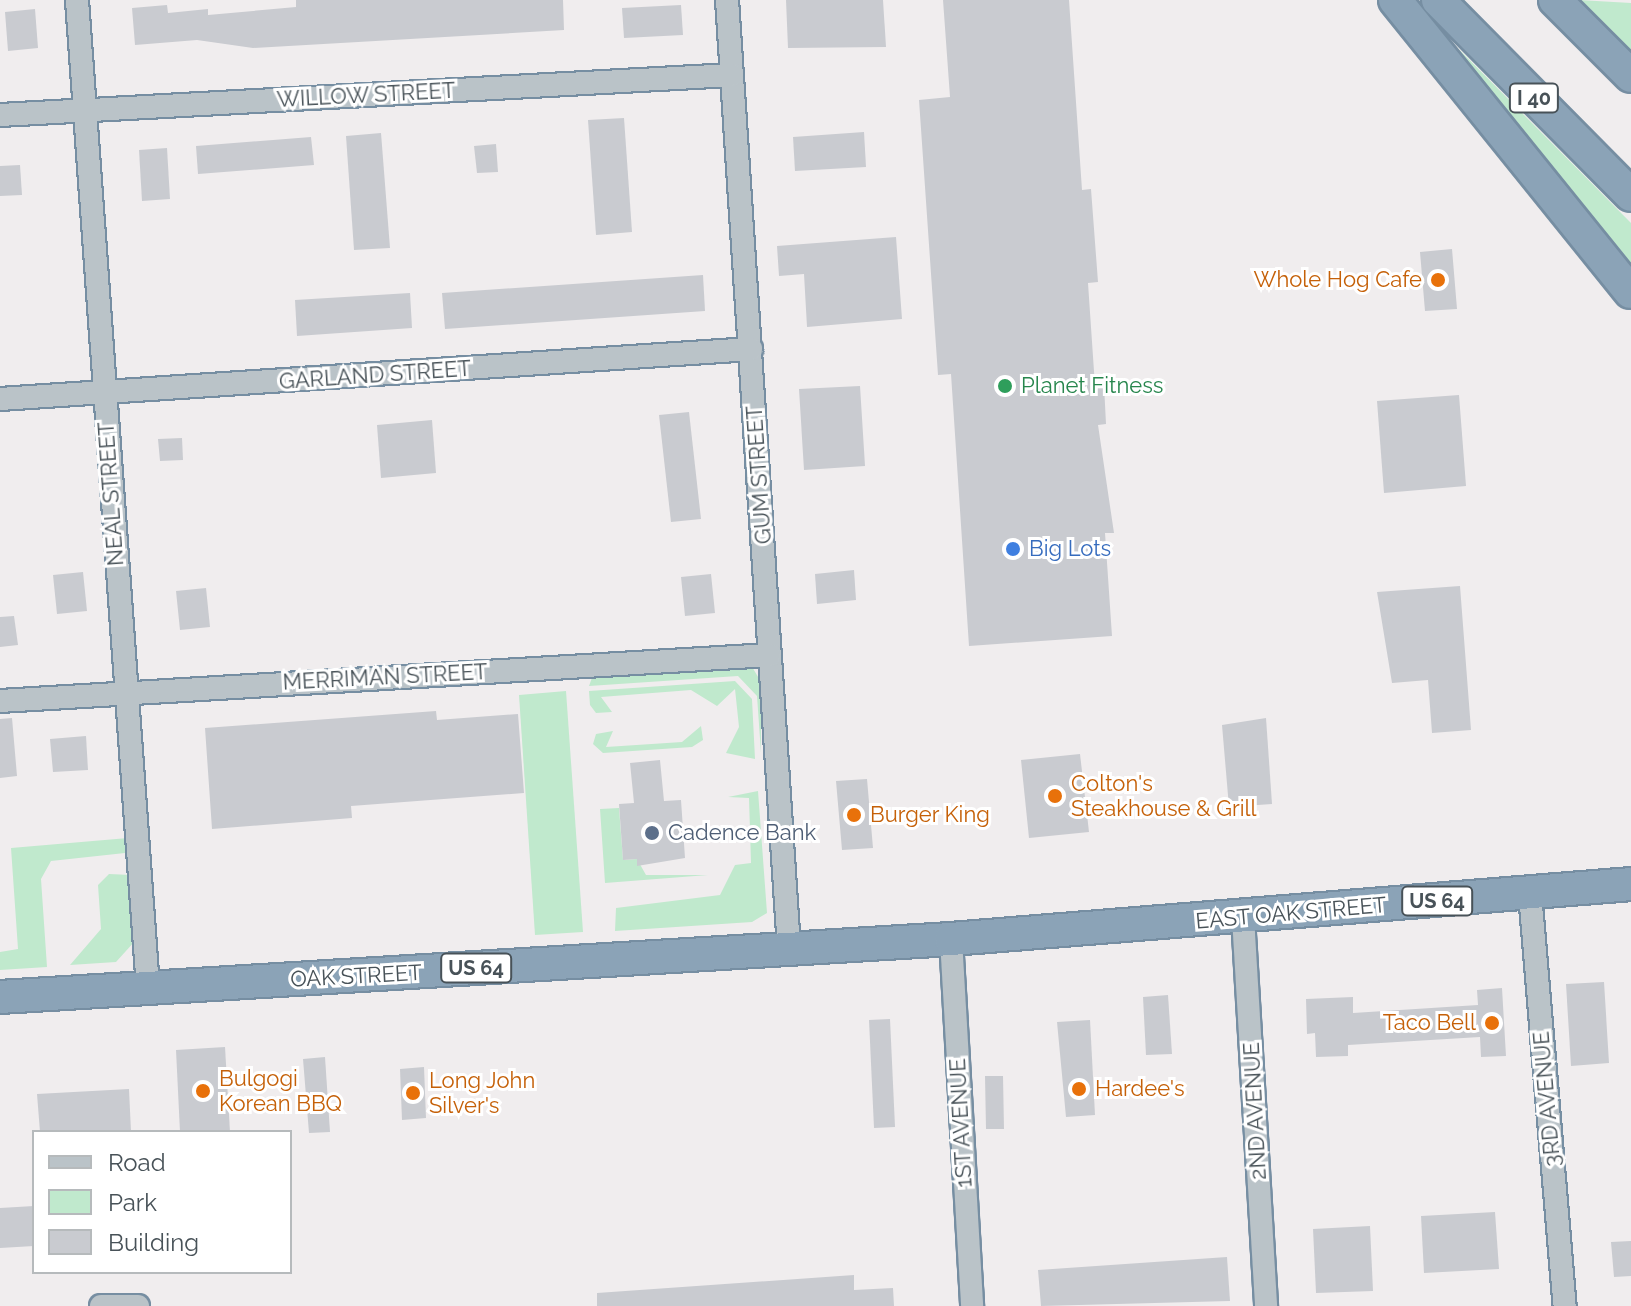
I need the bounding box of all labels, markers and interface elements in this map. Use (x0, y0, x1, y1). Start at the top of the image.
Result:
street label: WILLOW STREET (276, 77, 456, 113)
road number: I 40 (1508, 82, 1560, 114)
place label: Whole Hog Cafe (1253, 267, 1422, 293)
marker: Whole Hog Cafe (1429, 271, 1447, 289)
street label: GARLAND STREET (278, 355, 472, 395)
place label: Planet Fitness (1021, 373, 1163, 399)
marker: Planet Fitness (996, 377, 1014, 395)
street label: GUM STREET (741, 405, 777, 545)
street label: NEAL STREET (93, 421, 129, 567)
place label: Big Lots (1029, 536, 1111, 562)
marker: Big Lots (1004, 540, 1022, 558)
street label: MERRIMAN STREET (282, 658, 488, 696)
place label: Colton's Steakhouse & Grill (1071, 770, 1257, 822)
marker: Colton's Steakhouse & Grill (1046, 787, 1064, 805)
place label: Burger King (870, 802, 990, 828)
marker: Burger King (845, 806, 863, 824)
place label: Cadence Bank (668, 820, 816, 846)
marker: Cadence Bank (643, 824, 661, 842)
road number: US 64 (1401, 885, 1473, 917)
street label: EAST OAK STREET (1194, 891, 1388, 935)
road number: US 64 (440, 952, 512, 984)
street label: OAK STREET (289, 959, 423, 993)
place label: Taco Bell (1383, 1010, 1476, 1036)
marker: Taco Bell (1483, 1014, 1501, 1032)
street label: 3RD AVENUE (1528, 1030, 1566, 1168)
street label: 2ND AVENUE (1238, 1041, 1272, 1181)
street label: 1ST AVENUE (944, 1057, 978, 1189)
place label: Bulgogi Korean BBQ (219, 1065, 342, 1116)
place label: Long John Silver's (429, 1067, 536, 1118)
place label: Hardee's (1095, 1076, 1185, 1102)
marker: Hardee's (1070, 1080, 1088, 1098)
marker: Bulgogi Korean BBQ (194, 1082, 212, 1100)
marker: Long John Silver's (404, 1084, 422, 1102)
legend (32, 1130, 292, 1274)
text: Road (108, 1148, 166, 1177)
text: Park (108, 1188, 157, 1217)
text: Building (108, 1228, 199, 1257)

